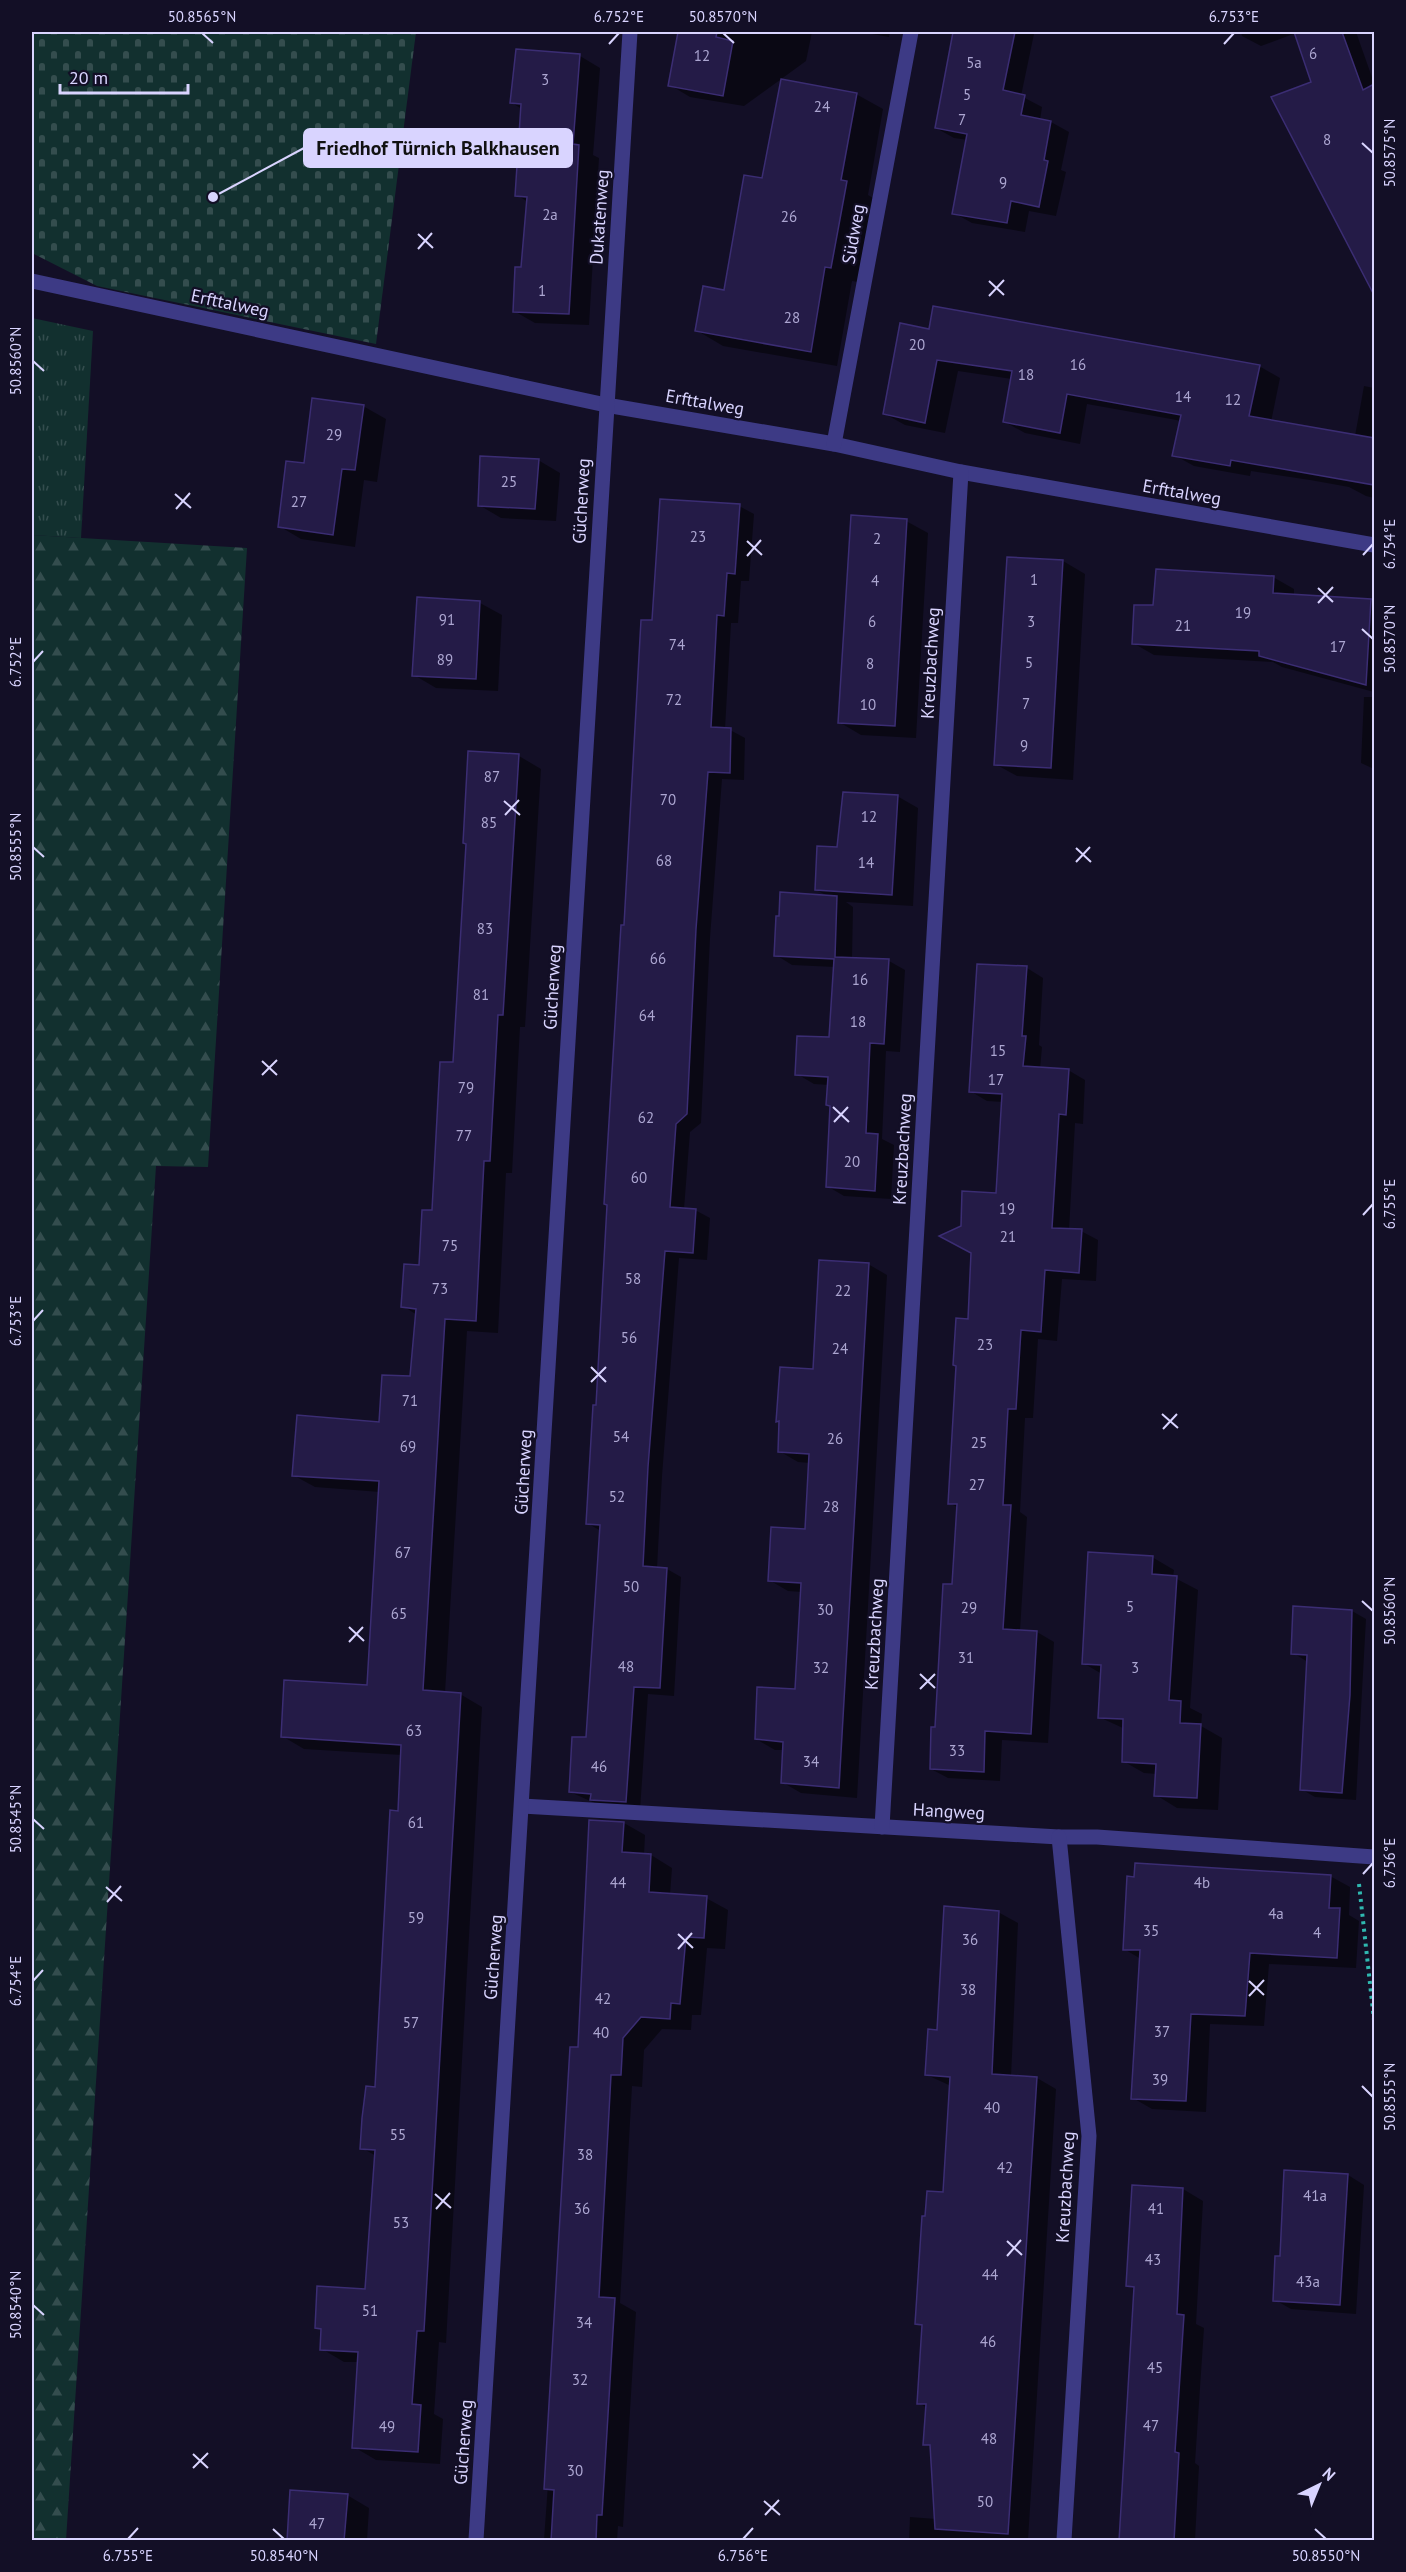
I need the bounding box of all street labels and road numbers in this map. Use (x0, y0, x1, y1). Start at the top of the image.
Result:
street label: Dukatenweg (584, 169, 614, 265)
street label: Südweg (836, 202, 870, 266)
street label: Erfttalweg (189, 284, 271, 322)
street label: Erfttalweg (664, 384, 746, 420)
street label: Gücherweg (567, 458, 595, 544)
street label: Erfttalweg (1141, 474, 1223, 510)
street label: Kreuzbachweg (916, 607, 944, 719)
street label: Gücherweg (538, 944, 566, 1030)
street label: Kreuzbachweg (888, 1093, 916, 1205)
street label: Gücherweg (509, 1429, 537, 1515)
street label: Kreuzbachweg (860, 1578, 888, 1690)
street label: Hangweg (912, 1798, 986, 1824)
street label: Gücherweg (479, 1914, 507, 2000)
street label: Kreuzbachweg (1051, 2131, 1079, 2243)
street label: Gücherweg (449, 2399, 477, 2485)

